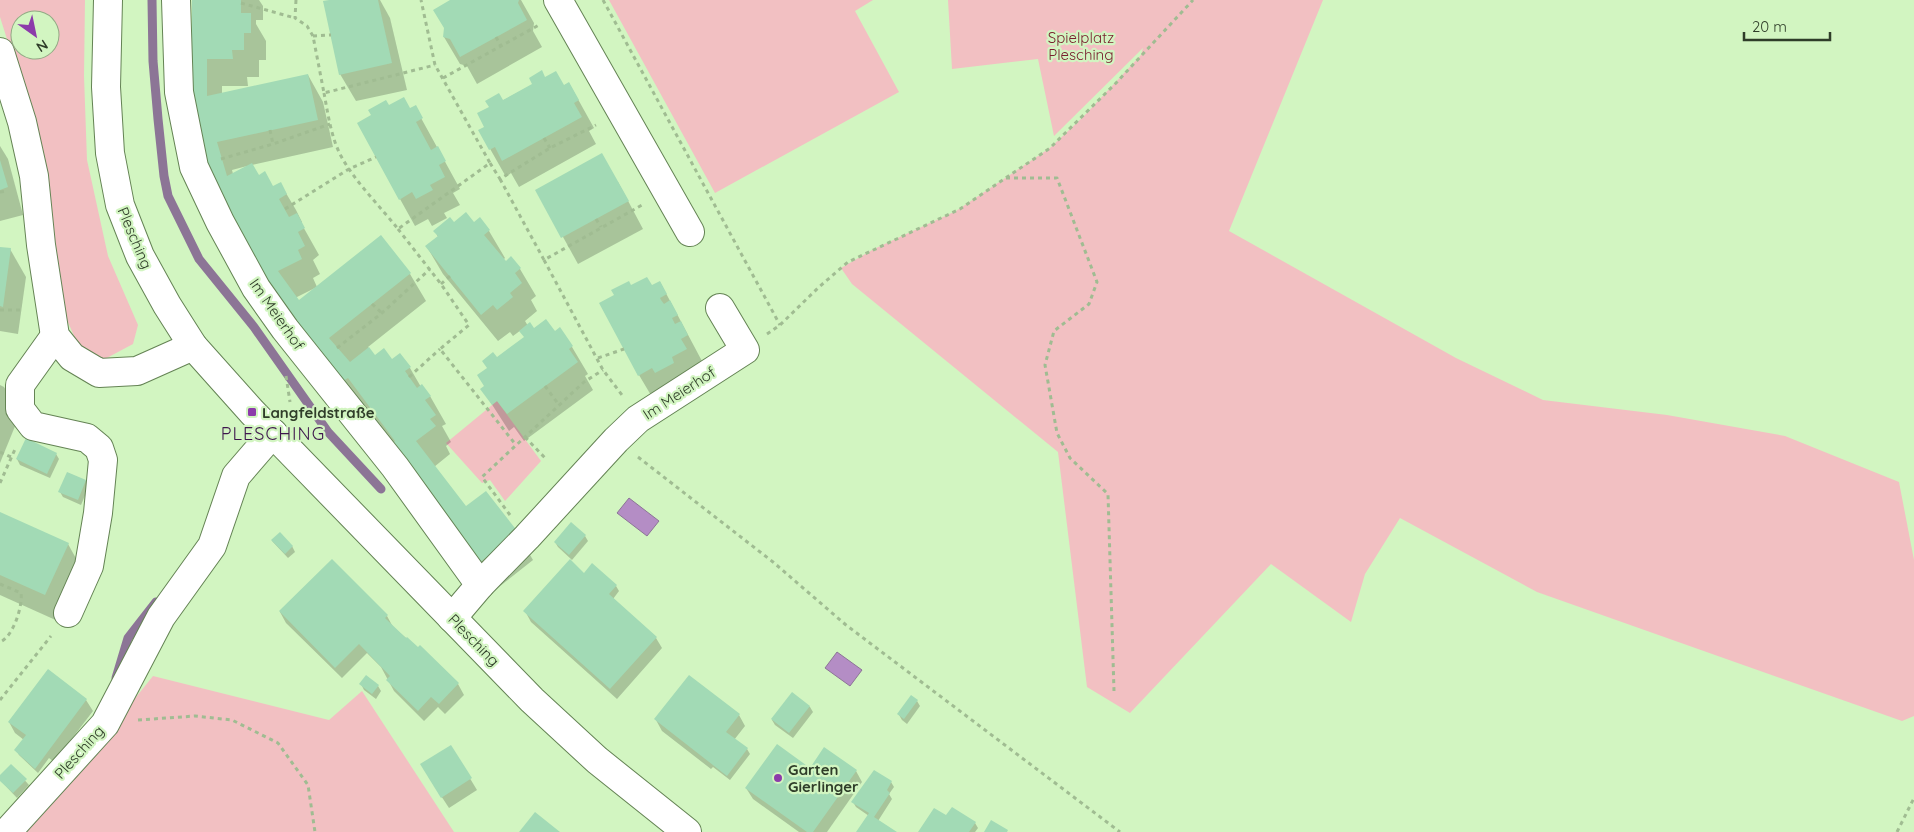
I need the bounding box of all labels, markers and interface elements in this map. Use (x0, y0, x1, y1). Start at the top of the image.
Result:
north arrow (10, 10, 60, 60)
scale bar (1744, 10, 1830, 42)
text: 20 m (1752, 17, 1787, 36)
park label: Spielplatz Plesching (1048, 28, 1114, 64)
text: N (33, 36, 51, 56)
street label: Plesching (114, 204, 156, 272)
street label: Im Meierhof (245, 275, 309, 354)
street label: Im Meierhof (639, 362, 719, 424)
place label: Langfeldstraße (262, 403, 375, 422)
marker: Langfeldstraße (246, 406, 258, 418)
district label: PLESCHING (221, 422, 325, 445)
street label: Plesching (444, 610, 504, 670)
street label: Plesching (50, 721, 108, 783)
place label: Garten Gierlinger (788, 760, 859, 796)
marker: Garten Gierlinger (772, 772, 784, 784)

